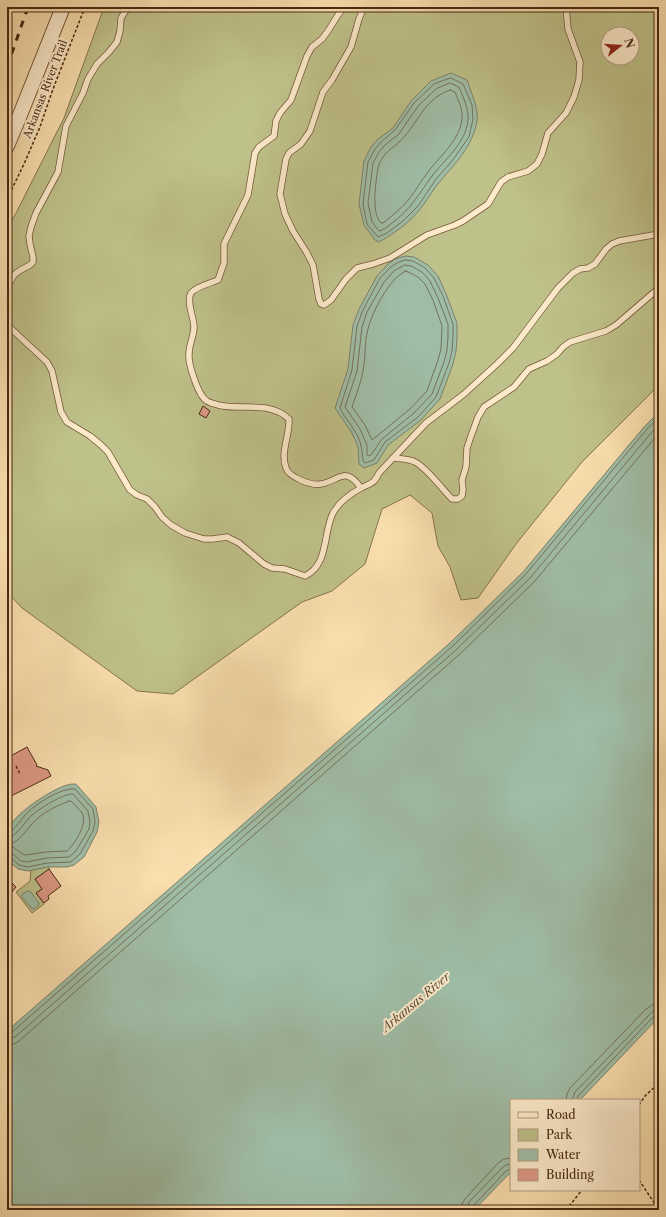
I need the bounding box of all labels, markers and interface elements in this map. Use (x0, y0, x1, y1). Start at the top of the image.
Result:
north arrow (600, 26, 640, 66)
text: N (621, 36, 638, 50)
street label: Arkansas River Trail (19, 37, 71, 141)
water label: Arkansas River (377, 968, 454, 1036)
legend (510, 1099, 640, 1191)
text: Road (546, 1107, 576, 1122)
text: Park (546, 1127, 573, 1142)
text: Water (545, 1147, 580, 1162)
text: Building (546, 1167, 594, 1182)

